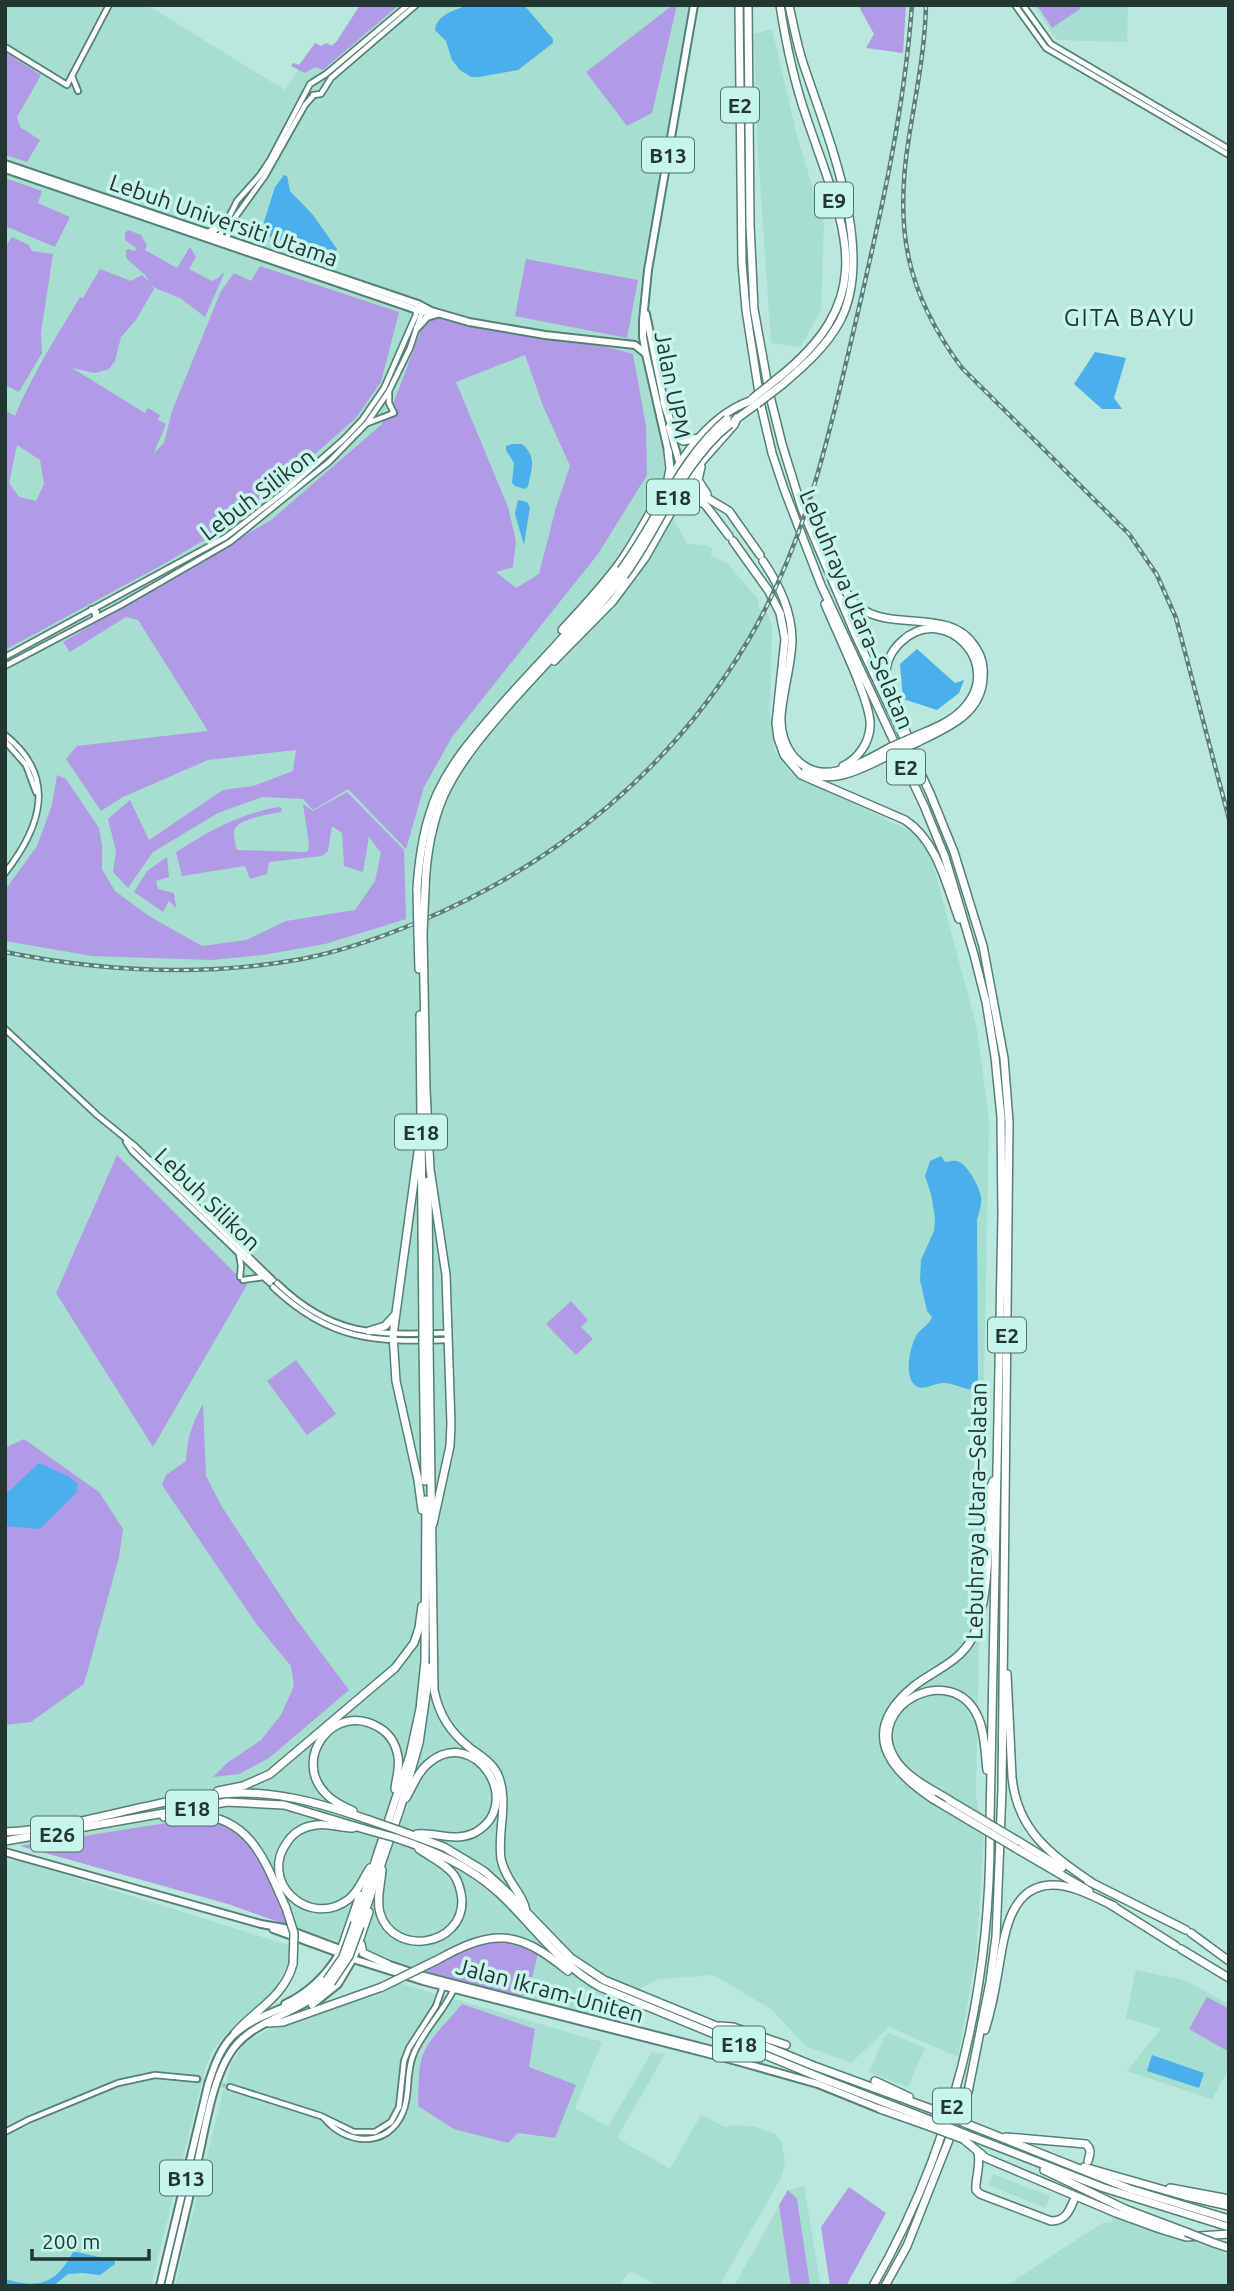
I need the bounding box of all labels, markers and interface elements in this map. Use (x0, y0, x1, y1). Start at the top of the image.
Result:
road number: E2 (721, 88, 759, 122)
road number: B13 (642, 138, 694, 172)
street label: Lebuh Universiti Utama (106, 169, 342, 271)
road number: E9 (815, 182, 853, 218)
district label: GITA BAYU (1064, 304, 1196, 331)
street label: Jalan UPM (650, 329, 696, 441)
street label: Lebuh Silikon (195, 443, 319, 545)
road number: E18 (647, 480, 699, 514)
street label: Lebuhraya Utara–Selatan (795, 485, 919, 733)
road number: E2 (887, 750, 925, 784)
road number: E18 (395, 1114, 447, 1150)
street label: Lebuh Silikon (150, 1143, 266, 1255)
road number: E2 (988, 1318, 1026, 1352)
street label: Lebuhraya Utara–Selatan (961, 1382, 991, 1640)
road number: E18 (166, 1790, 218, 1826)
road number: E26 (31, 1816, 83, 1852)
street label: Jalan Ikram-Uniten (453, 1953, 647, 2027)
road number: E18 (713, 2026, 765, 2062)
road number: E2 (933, 2088, 971, 2124)
road number: B13 (160, 2160, 212, 2196)
scale bar (32, 2218, 149, 2262)
text: 200 m (42, 2229, 100, 2253)

